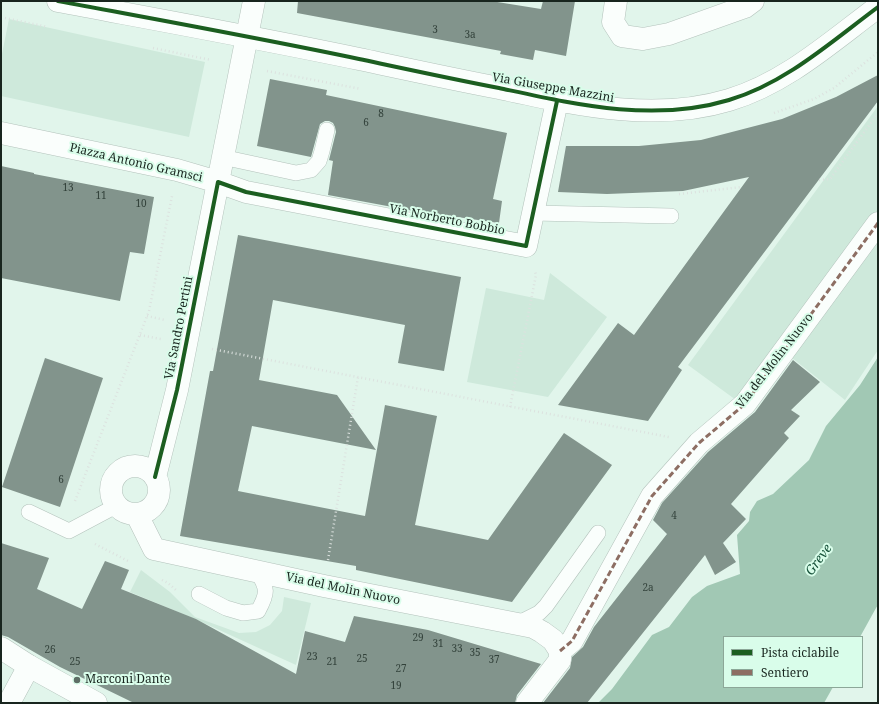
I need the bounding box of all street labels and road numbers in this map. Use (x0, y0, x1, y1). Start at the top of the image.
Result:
street label: Via Giuseppe Mazzini (491, 70, 615, 106)
street label: Piazza Antonio Gramsci (68, 141, 204, 185)
street label: Via Norberto Bobbio (388, 202, 506, 238)
street label: Via Sandro Pertini (162, 275, 196, 381)
street label: Via del Molin Nuovo (733, 311, 817, 411)
street label: Via del Molin Nuovo (284, 570, 402, 608)

